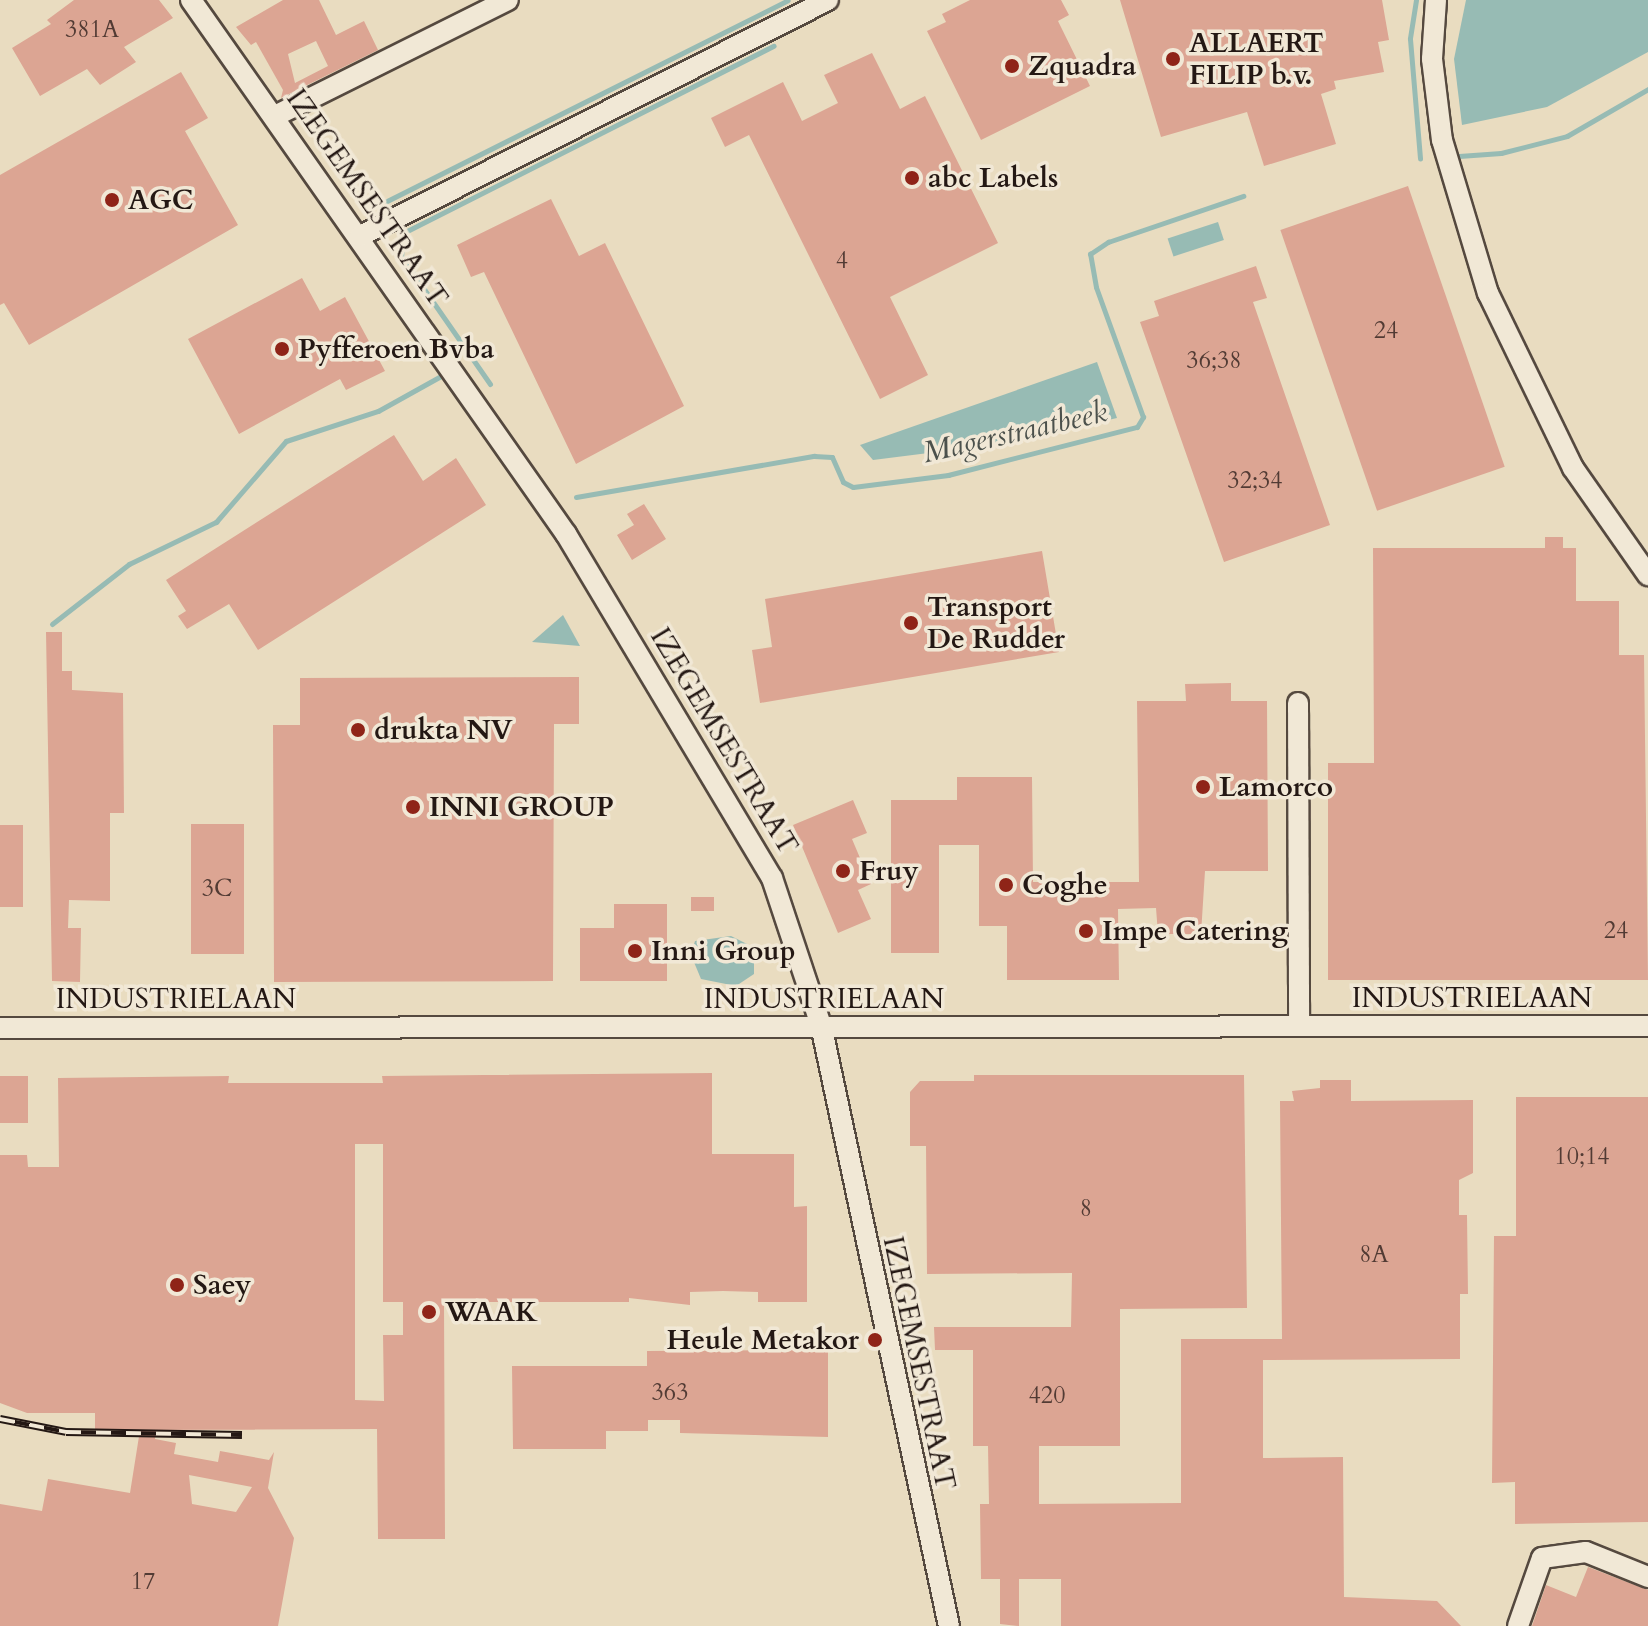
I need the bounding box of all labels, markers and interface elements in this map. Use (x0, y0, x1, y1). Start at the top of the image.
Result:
house number: 381A (65, 16, 119, 44)
place label: ALLAERT FILIP b.v. (1189, 26, 1323, 92)
place label: Zquadra (1028, 49, 1136, 83)
marker: ALLAERT FILIP b.v. (1164, 50, 1182, 68)
marker: Zquadra (1003, 57, 1021, 75)
street label: IZEGEMSESTRAAT (279, 83, 455, 313)
place label: abc Labels (928, 161, 1058, 195)
marker: abc Labels (903, 169, 921, 187)
place label: AGC (128, 183, 194, 217)
marker: AGC (103, 191, 121, 209)
house number: 4 (836, 247, 848, 275)
house number: 24 (1374, 317, 1398, 345)
place label: Pyfferoen Bvba (298, 332, 494, 366)
marker: Pyfferoen Bvba (273, 340, 291, 358)
house number: 36;38 (1186, 347, 1242, 375)
water label: Magerstraatbeek (919, 394, 1111, 472)
house number: 32;34 (1227, 467, 1283, 495)
place label: Transport De Rudder (927, 590, 1065, 656)
marker: Transport De Rudder (902, 614, 920, 632)
street label: IZEGEMSESTRAAT (643, 622, 805, 860)
place label: drukta NV (374, 713, 512, 747)
marker: drukta NV (349, 721, 367, 739)
place label: Lamorco (1219, 770, 1333, 804)
marker: Lamorco (1194, 778, 1212, 796)
place label: INNI GROUP (429, 790, 614, 824)
marker: INNI GROUP (404, 798, 422, 816)
place label: Fruy (859, 854, 919, 888)
marker: Fruy (834, 862, 852, 880)
place label: Coghe (1022, 868, 1108, 902)
house number: 3C (202, 875, 232, 903)
marker: Coghe (997, 876, 1015, 894)
place label: Impe Catering (1102, 914, 1288, 948)
house number: 24 (1604, 917, 1628, 945)
marker: Impe Catering (1077, 922, 1095, 940)
place label: Inni Group (651, 934, 796, 968)
marker: Inni Group (626, 942, 644, 960)
street label: INDUSTRIELAAN (1352, 981, 1592, 1015)
street label: INDUSTRIELAAN (56, 982, 296, 1016)
street label: INDUSTRIELAAN (704, 982, 944, 1016)
house number: 10;14 (1554, 1143, 1610, 1171)
house number: 8 (1080, 1195, 1092, 1223)
street label: IZEGEMSESTRAAT (876, 1233, 962, 1493)
house number: 8A (1359, 1241, 1389, 1269)
place label: Saey (193, 1268, 251, 1302)
marker: Saey (168, 1276, 186, 1294)
place label: WAAK (445, 1295, 538, 1329)
marker: WAAK (420, 1303, 438, 1321)
place label: Heule Metakor (667, 1323, 859, 1357)
marker: Heule Metakor (866, 1331, 884, 1349)
house number: 363 (652, 1379, 688, 1407)
house number: 420 (1029, 1382, 1065, 1410)
house number: 17 (131, 1568, 155, 1596)

